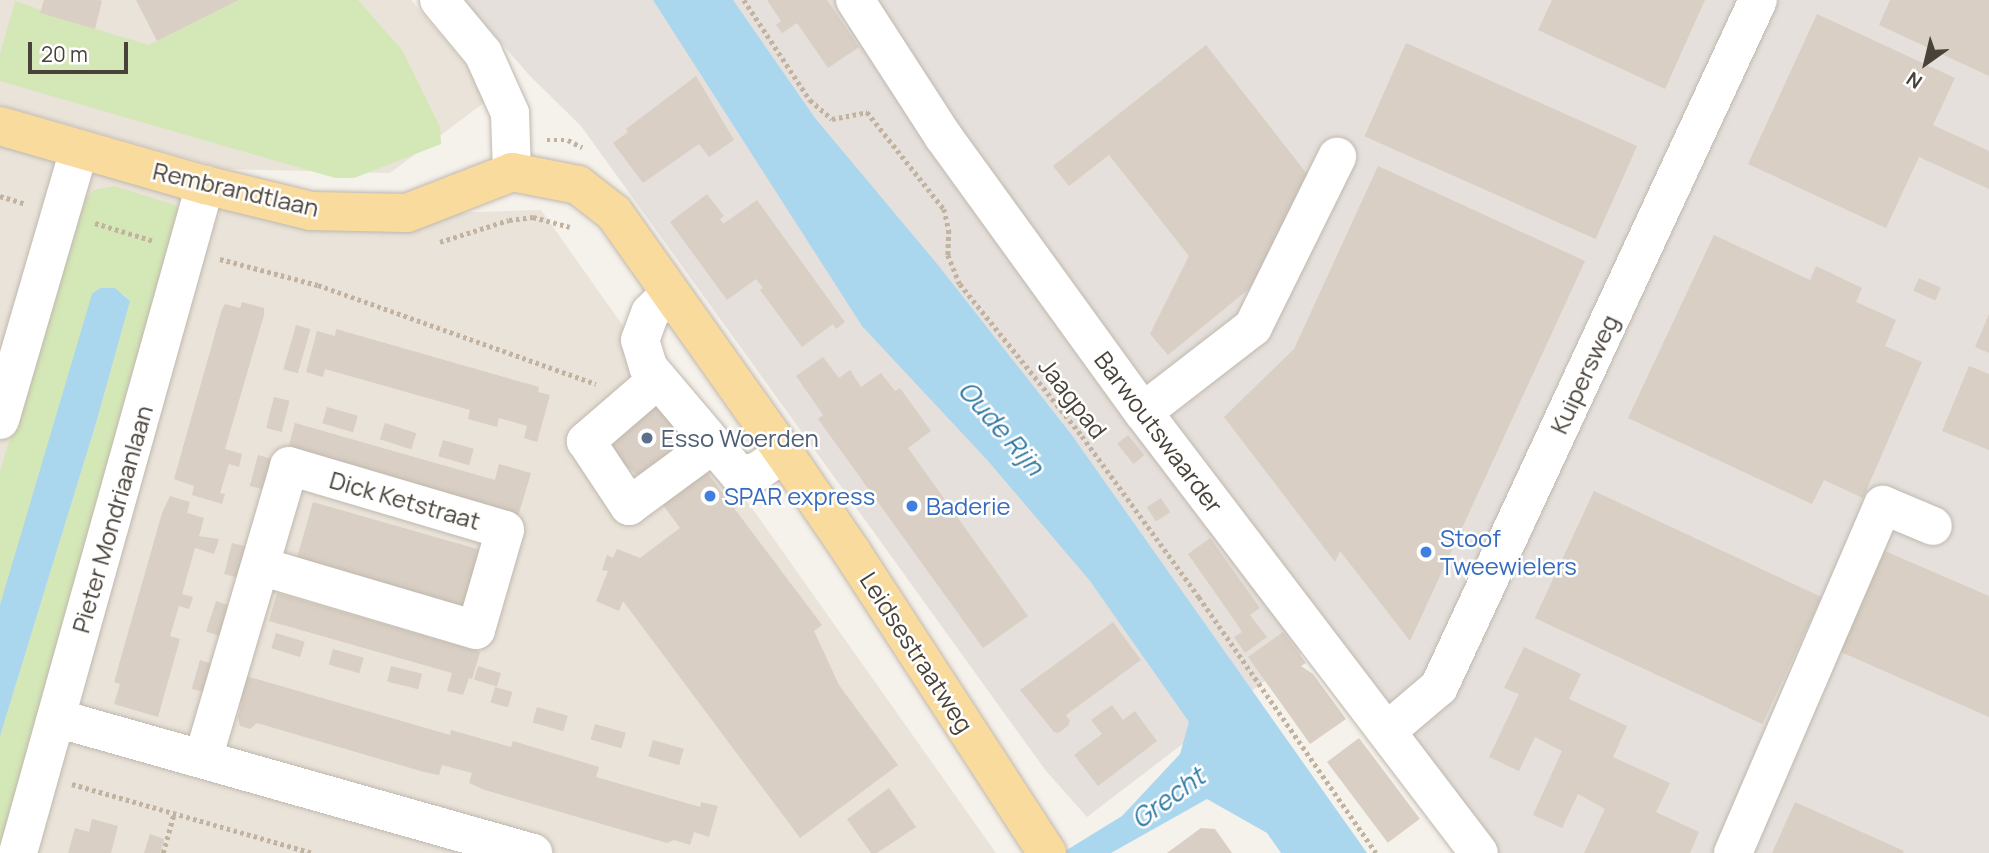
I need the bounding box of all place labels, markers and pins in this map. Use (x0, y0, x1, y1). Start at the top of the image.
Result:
place label: Esso Woerden (661, 424, 819, 452)
marker: Esso Woerden (639, 430, 655, 446)
place label: SPAR express (724, 482, 875, 510)
marker: SPAR express (702, 488, 718, 504)
place label: Baderie (926, 492, 1011, 520)
marker: Baderie (904, 498, 920, 514)
place label: Stoof Tweewielers (1440, 524, 1577, 580)
marker: Stoof Tweewielers (1418, 544, 1434, 560)

